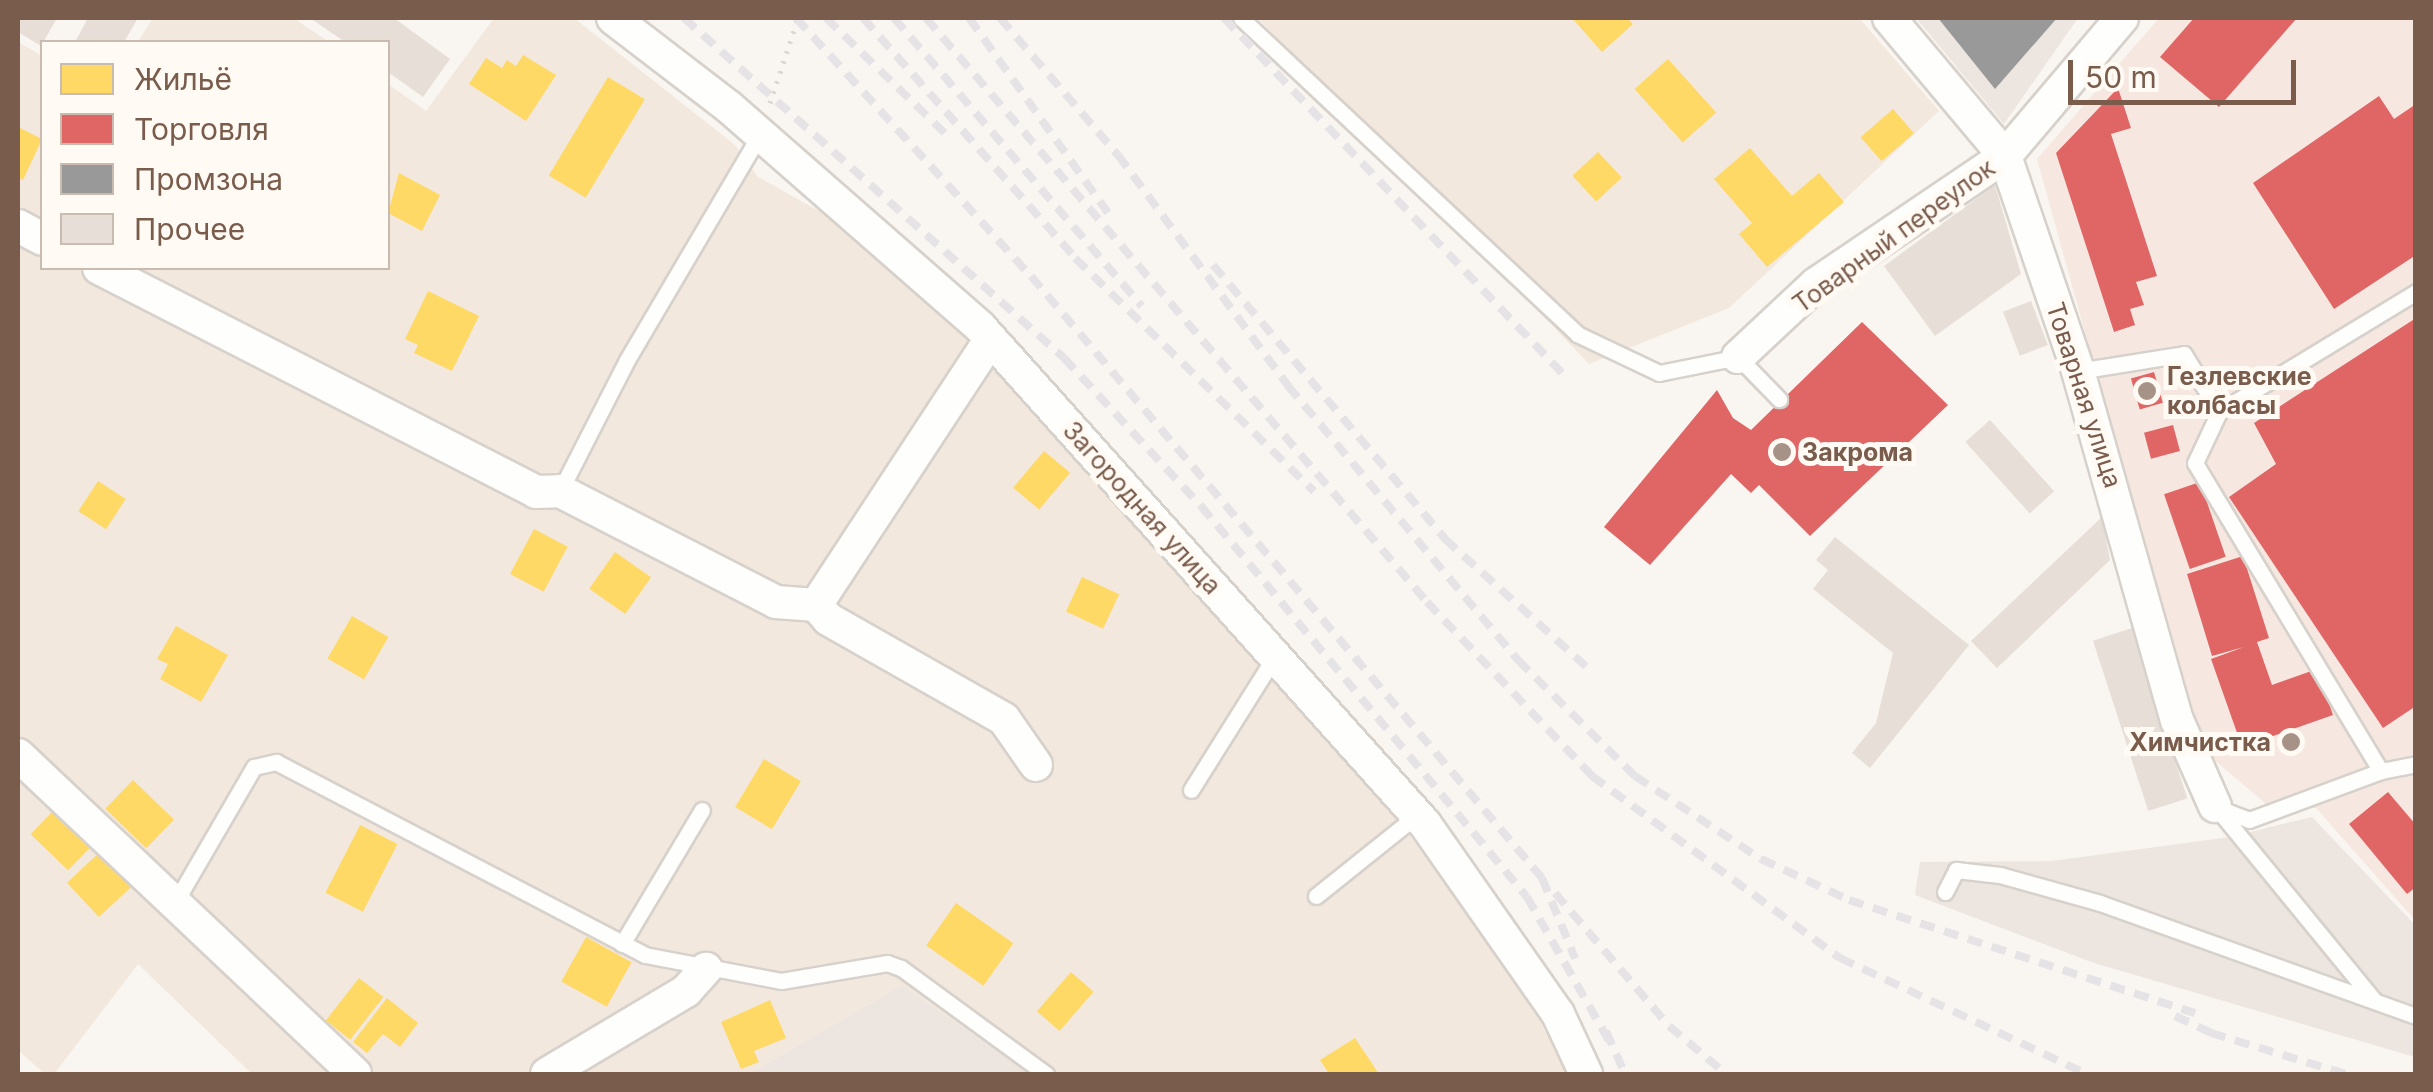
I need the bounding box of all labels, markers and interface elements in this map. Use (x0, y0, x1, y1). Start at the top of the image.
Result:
legend (40, 40, 390, 270)
scale bar (2073, 40, 2300, 102)
text: 50 m (2085, 59, 2157, 95)
text: Жильё (134, 61, 232, 97)
text: Торговля (134, 111, 269, 147)
street label: Товарный переулок (1787, 153, 2001, 319)
text: Промзона (134, 161, 283, 197)
text: Прочее (134, 211, 245, 247)
street label: Товарная улица (2040, 298, 2128, 492)
place label: Гезлевские колбасы (2167, 362, 2312, 421)
marker: Гезлевские колбасы (2136, 380, 2158, 402)
street label: Загородная улица (1057, 416, 1227, 600)
place label: Закрома (1802, 437, 1913, 467)
marker: Закрома (1771, 441, 1793, 463)
place label: Химчистка (2129, 727, 2271, 757)
marker: Химчистка (2280, 731, 2302, 753)

